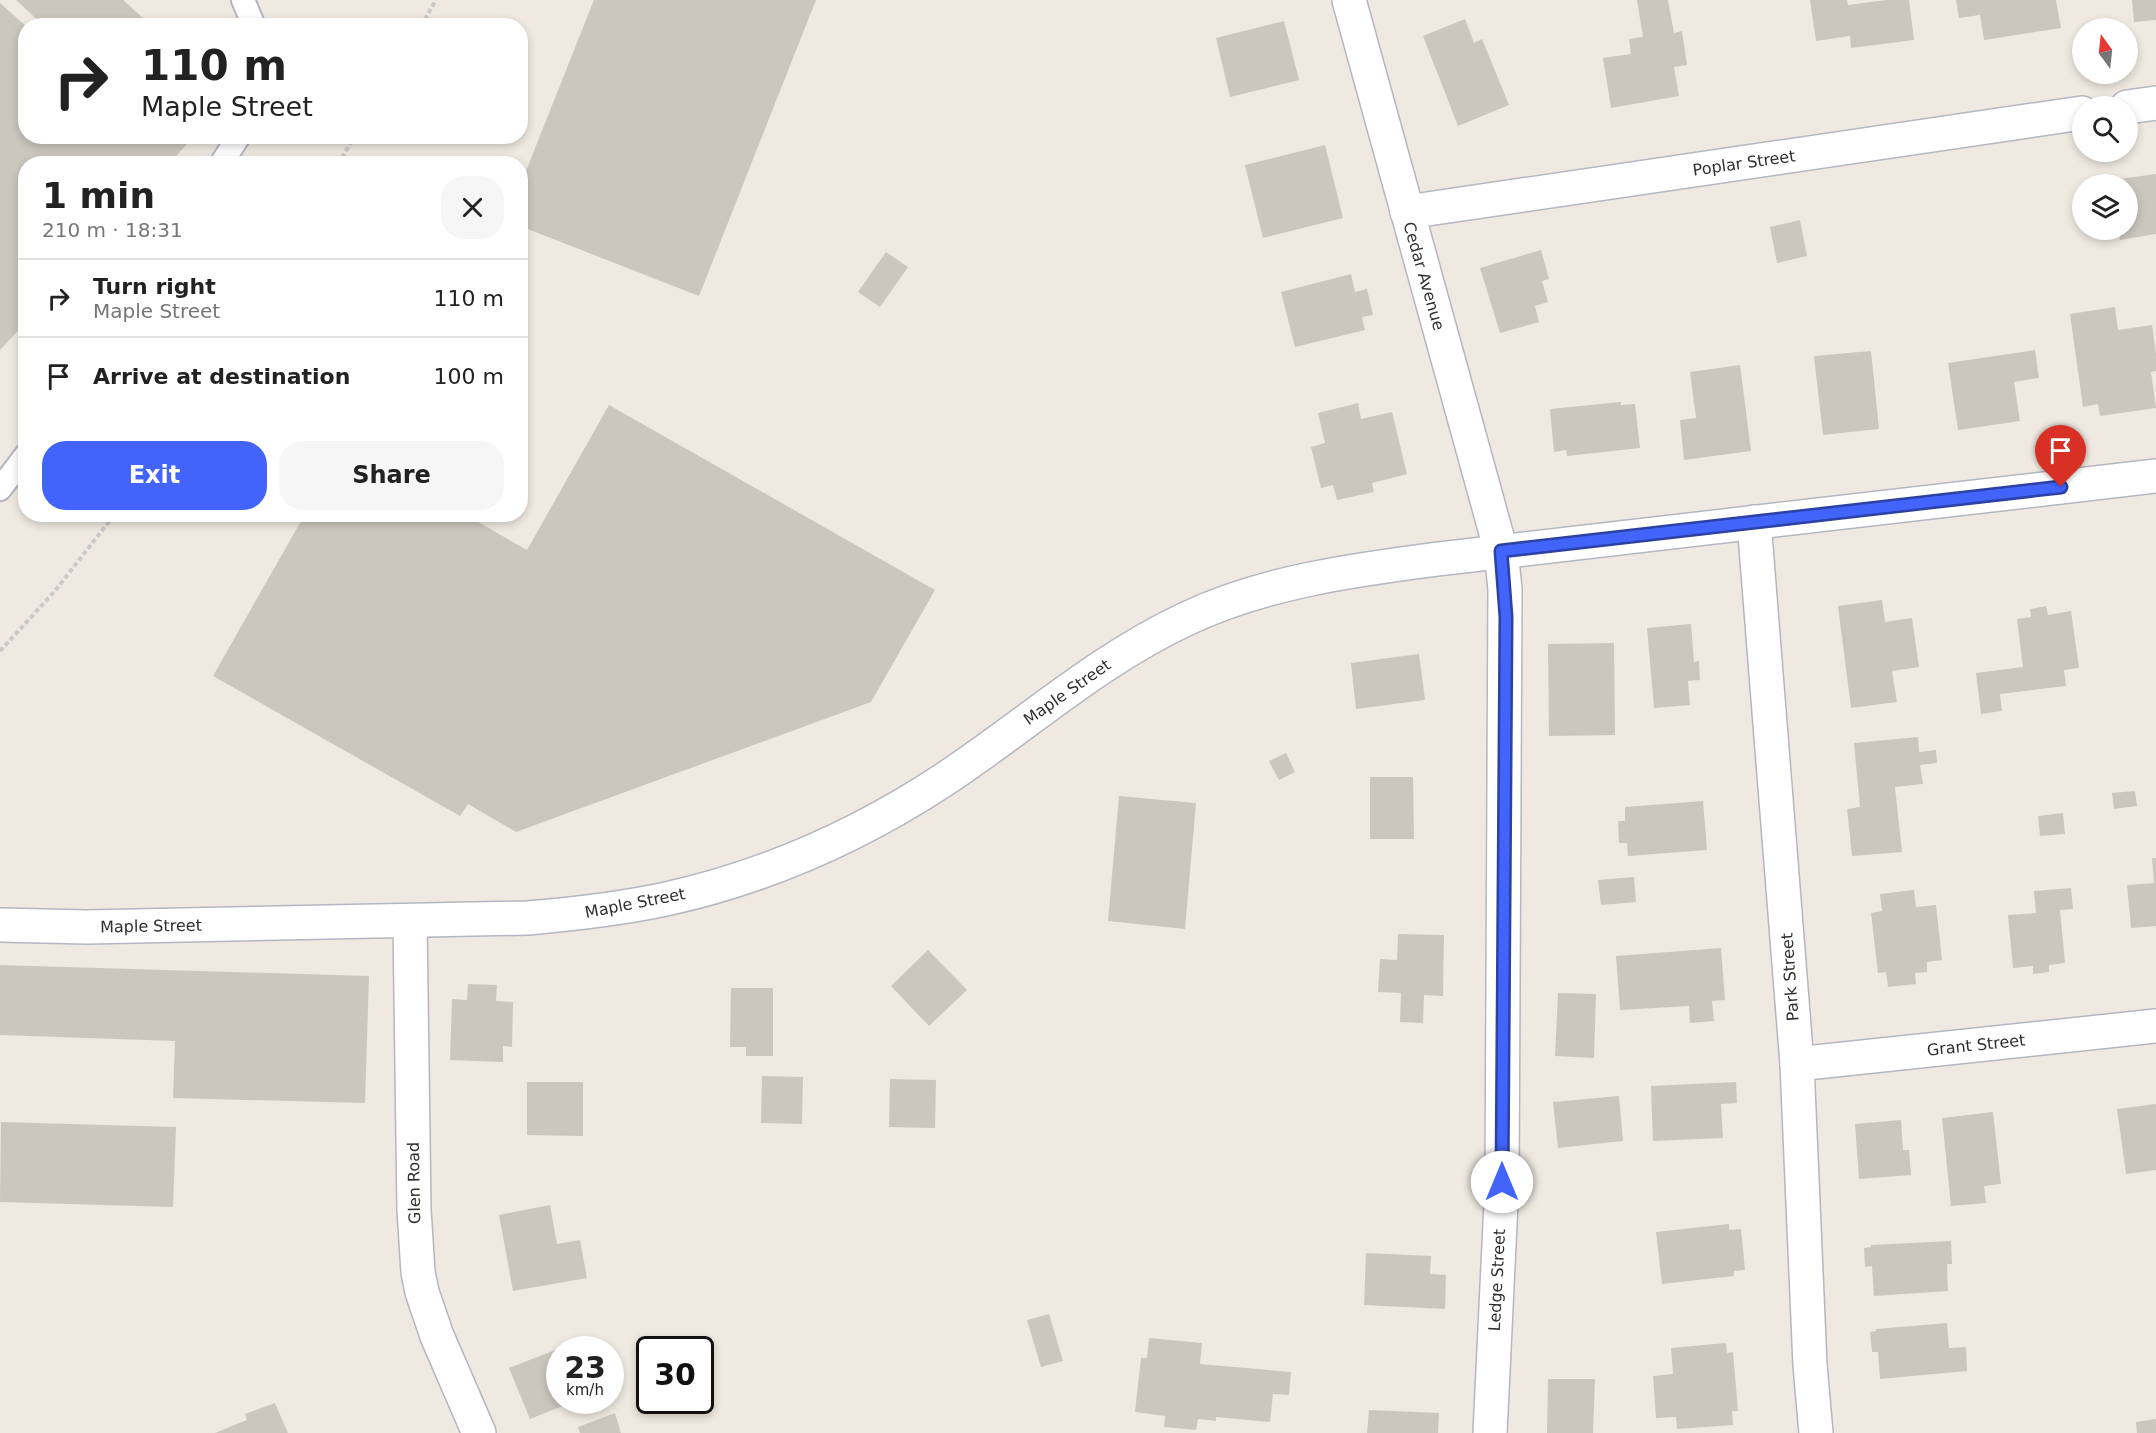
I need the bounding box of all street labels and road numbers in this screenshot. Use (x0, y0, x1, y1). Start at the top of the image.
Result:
street label: Poplar Street (1691, 146, 1797, 180)
street label: Cedar Avenue (1399, 220, 1449, 332)
street label: Maple Street (1020, 655, 1114, 729)
street label: Maple Street (583, 884, 687, 922)
street label: Maple Street (100, 916, 202, 936)
street label: Park Street (1777, 932, 1803, 1022)
street label: Grant Street (1926, 1030, 2026, 1060)
street label: Glen Road (404, 1142, 424, 1224)
street label: Ledge Street (1485, 1228, 1509, 1332)

